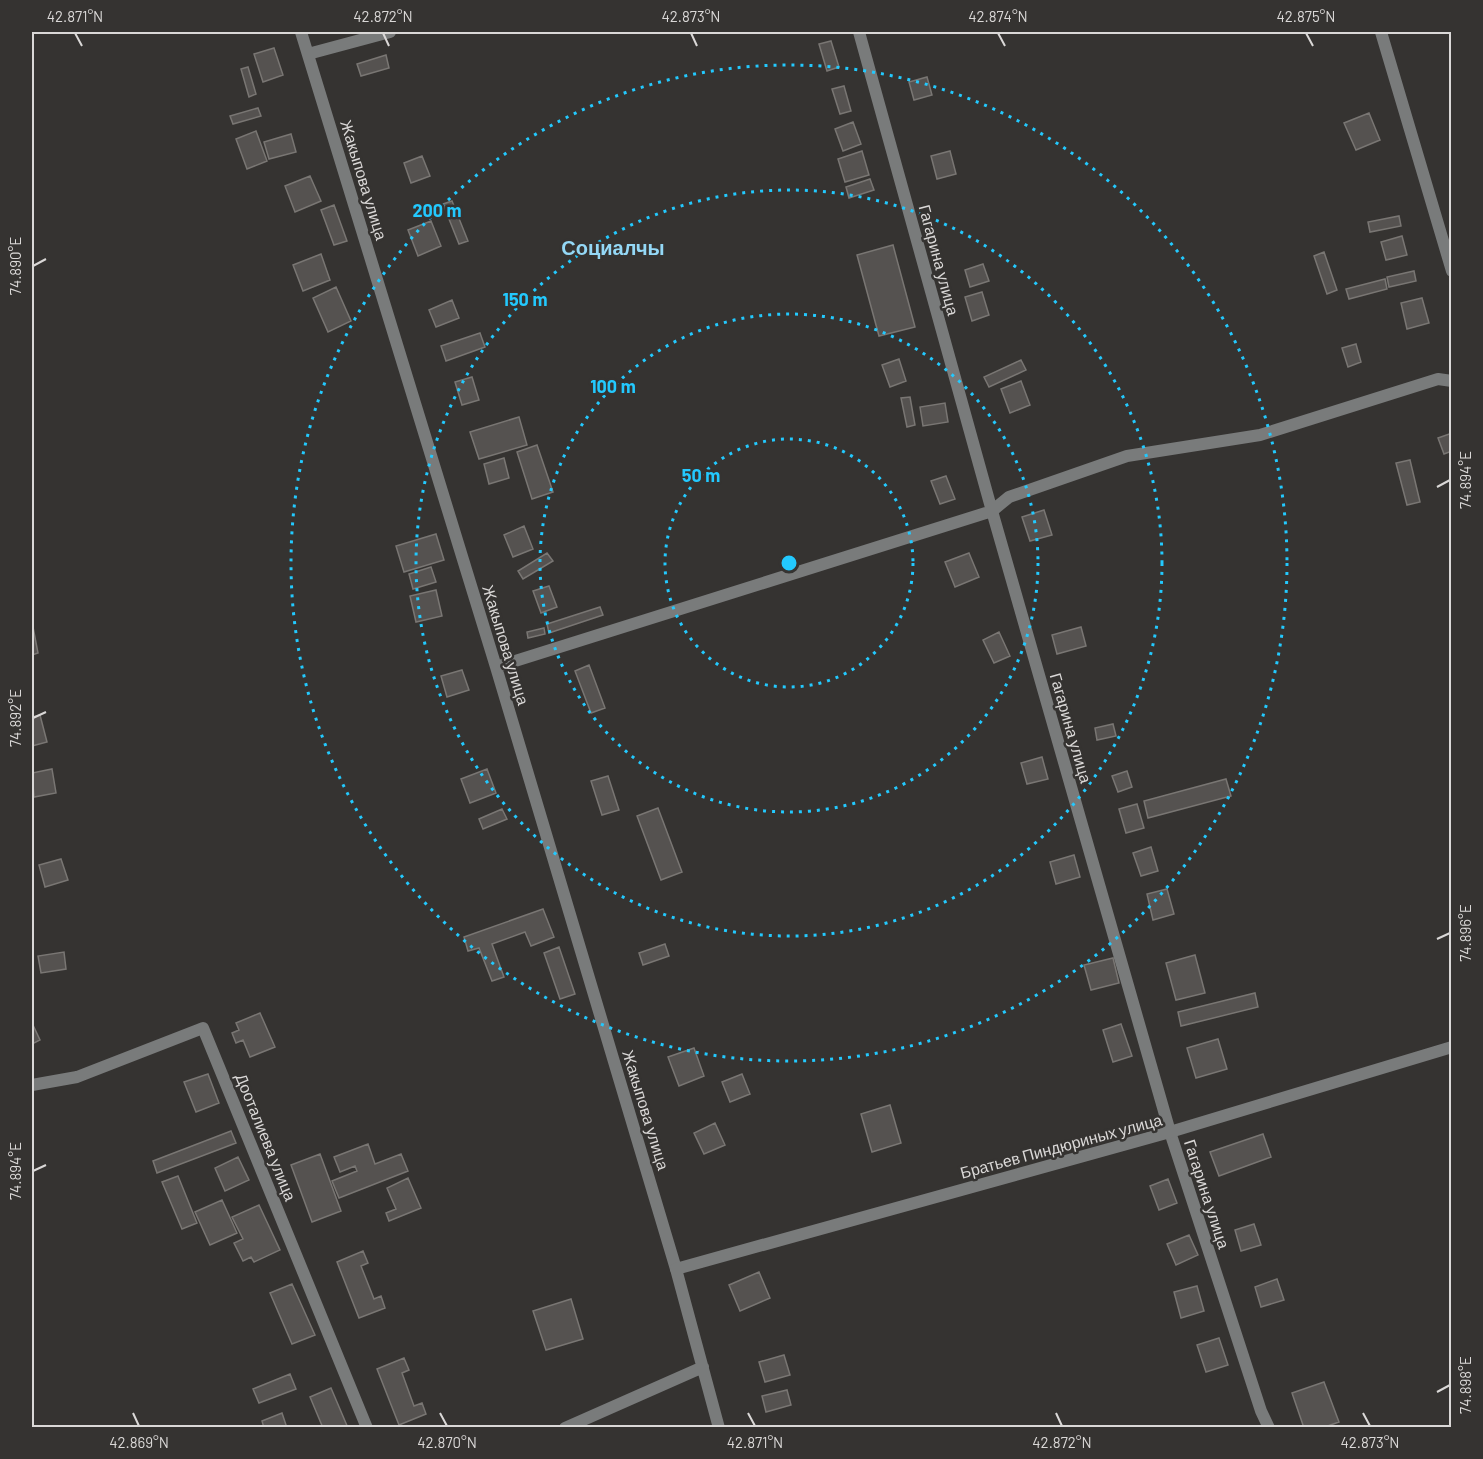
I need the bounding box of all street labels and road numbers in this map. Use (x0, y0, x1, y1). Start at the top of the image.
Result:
street label: Жакыпова улица (337, 118, 392, 242)
street label: Гагарина улица (916, 202, 963, 317)
street label: Жакыпова улица (479, 583, 534, 707)
street label: Гагарина улица (1047, 671, 1096, 785)
street label: Жакыпова улица (619, 1048, 674, 1172)
street label: Дооталиева улица (232, 1070, 301, 1204)
street label: Братьев Пиндюриных улица (958, 1109, 1164, 1182)
street label: Гагарина улица (1181, 1137, 1234, 1251)

